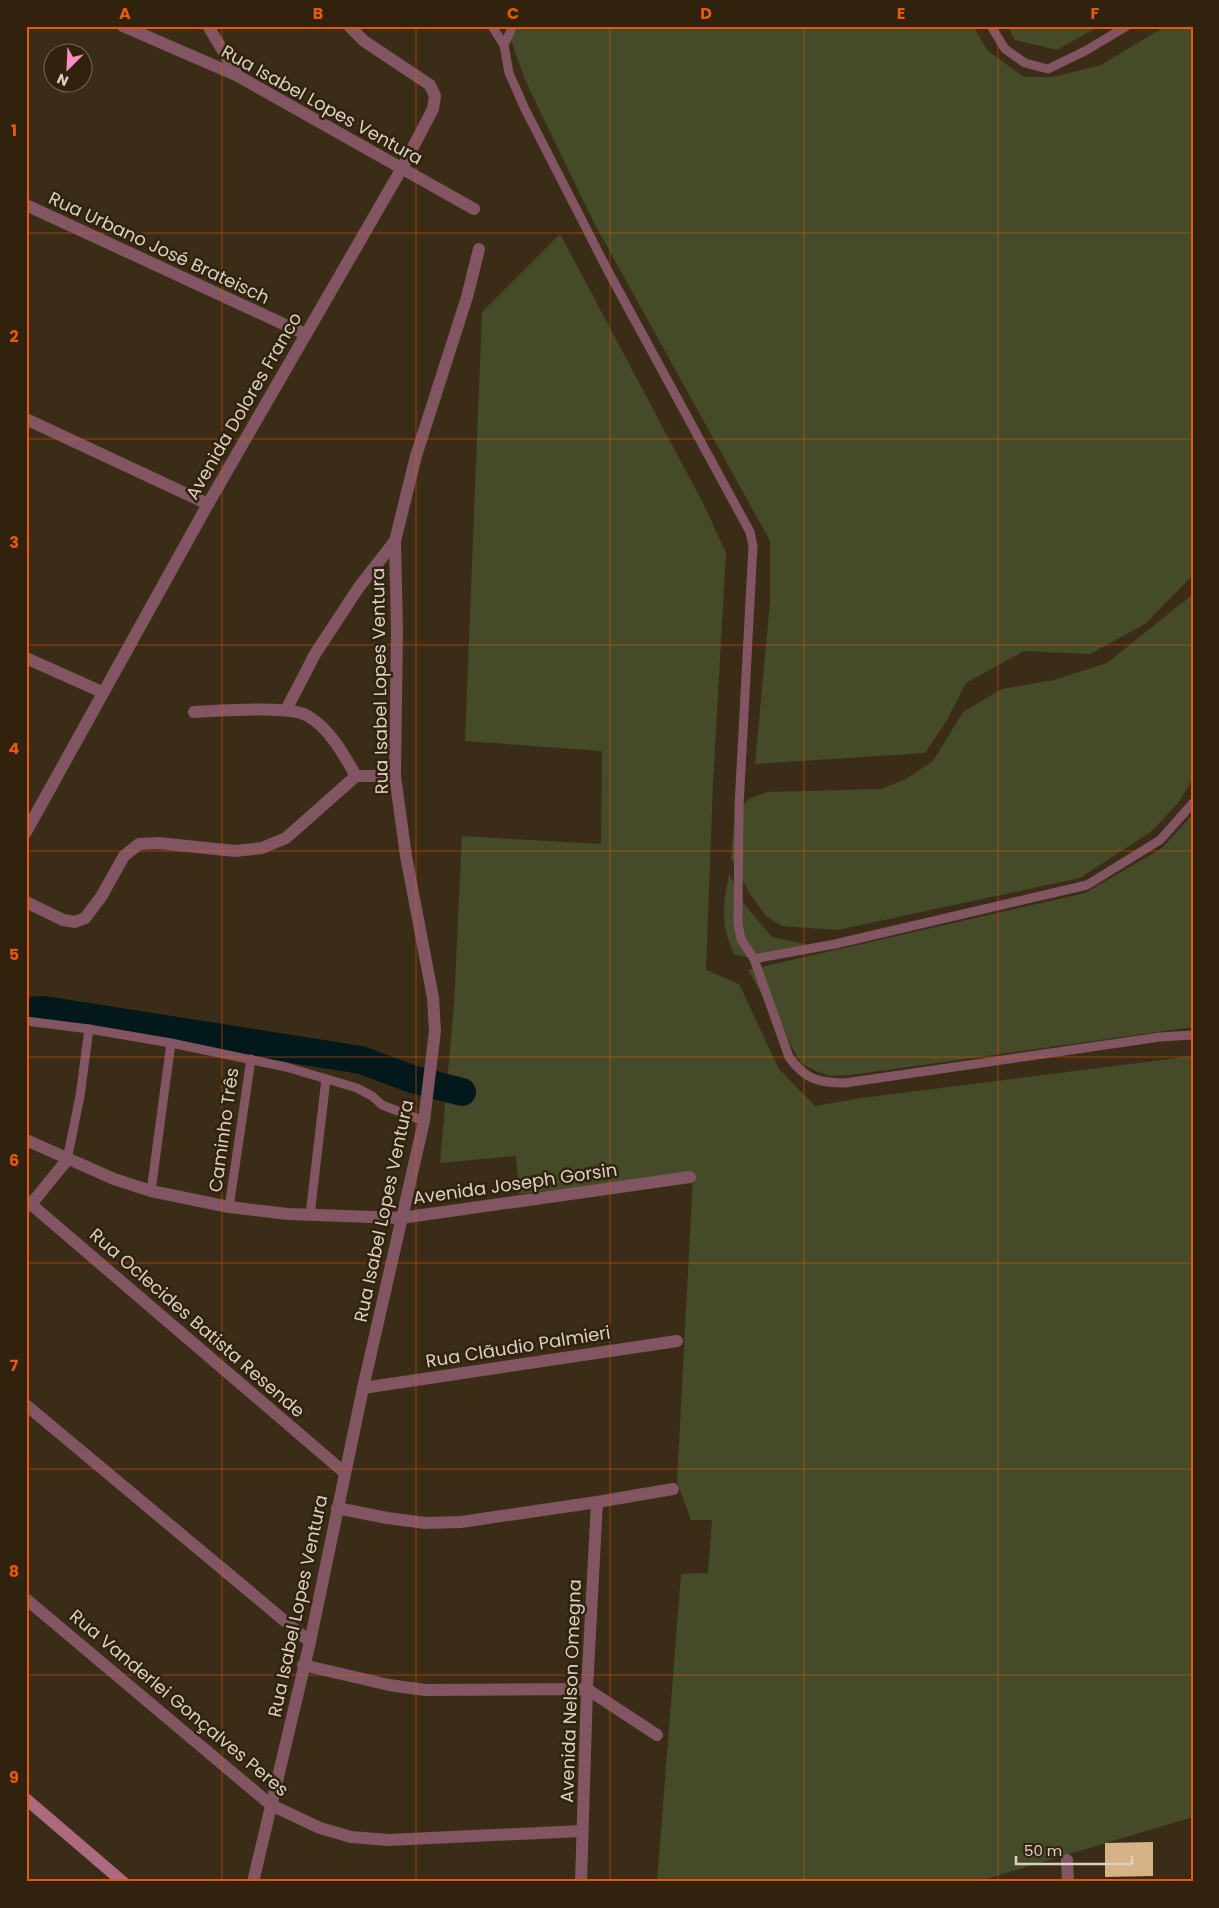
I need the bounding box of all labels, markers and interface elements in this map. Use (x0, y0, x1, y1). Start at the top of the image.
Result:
text: A (119, 2, 131, 25)
text: B (313, 2, 323, 25)
text: C (507, 2, 519, 25)
text: D (700, 2, 712, 25)
text: E (897, 2, 905, 25)
text: F (1091, 2, 1100, 25)
street label: Rua Isabel Lopes Ventura (217, 39, 427, 170)
north arrow (42, 42, 92, 92)
text: N (54, 69, 72, 91)
text: 1 (11, 119, 17, 142)
street label: Rua Urbano José Brateisch (45, 185, 274, 310)
street label: Avenida Dolores Franco (180, 307, 308, 504)
text: 2 (9, 325, 19, 348)
text: 3 (9, 531, 19, 554)
street label: Rua Isabel Lopes Ventura (365, 567, 394, 795)
text: 4 (9, 737, 20, 760)
text: 5 (9, 943, 19, 966)
street label: Caminho Três (202, 1066, 245, 1194)
street label: Rua Isabel Lopes Ventura (348, 1097, 419, 1324)
text: 6 (9, 1149, 19, 1172)
street label: Avenida Joseph Gorsin (411, 1157, 619, 1210)
street label: Rua Oclecides Batista Resende (84, 1222, 310, 1423)
street label: Rua Clãudio Palmieri (424, 1320, 612, 1373)
text: 7 (10, 1354, 19, 1377)
street label: Rua Isabel Lopes Ventura (262, 1492, 333, 1719)
text: 8 (9, 1560, 19, 1583)
street label: Avenida Nelson Omegna (554, 1579, 587, 1803)
street label: Rua Vanderlei Gonçalves Peres (64, 1603, 294, 1802)
text: 9 (9, 1766, 19, 1789)
scale bar (1016, 1833, 1133, 1865)
text: 50 m (1024, 1840, 1062, 1861)

